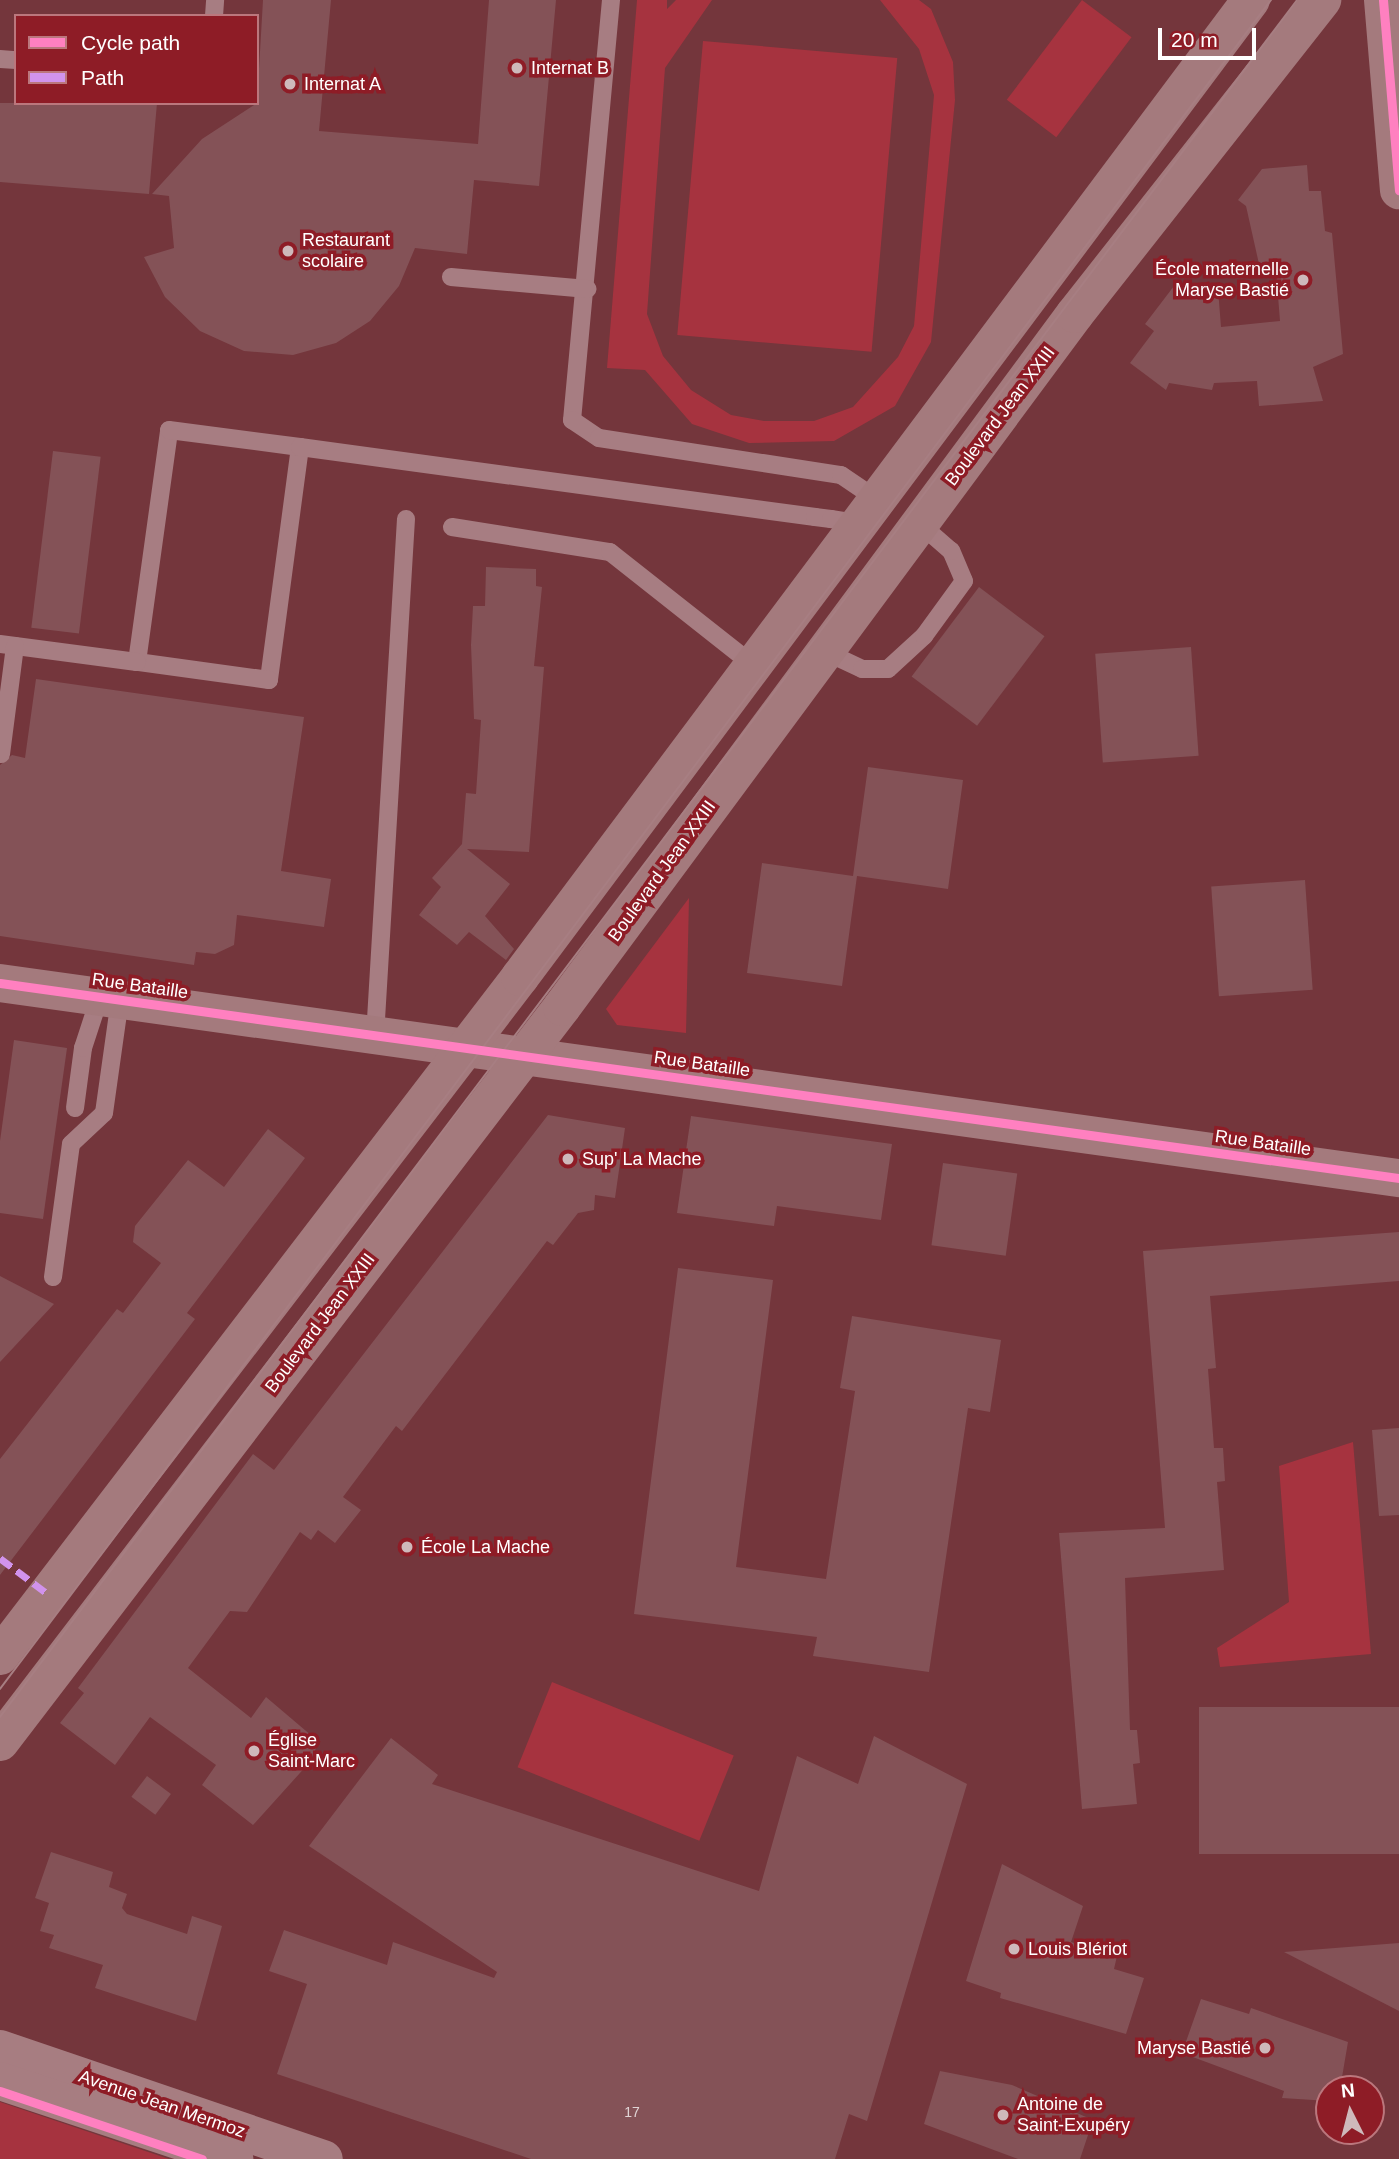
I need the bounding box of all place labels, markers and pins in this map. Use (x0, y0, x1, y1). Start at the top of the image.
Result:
place label: Internat B (531, 57, 609, 79)
marker: Internat B (509, 60, 525, 76)
place label: Internat A (304, 73, 382, 95)
marker: Internat A (282, 76, 298, 92)
place label: Restaurant scolaire (302, 230, 390, 272)
marker: Restaurant scolaire (280, 243, 296, 259)
place label: École maternelle Maryse Bastié (1155, 259, 1289, 302)
marker: École maternelle Maryse Bastié (1295, 272, 1311, 288)
place label: Sup' La Mache (582, 1148, 702, 1170)
marker: Sup' La Mache (560, 1151, 576, 1167)
place label: École La Mache (421, 1536, 550, 1558)
marker: École La Mache (399, 1539, 415, 1555)
place label: Église Saint-Marc (268, 1730, 355, 1772)
marker: Église Saint-Marc (246, 1743, 262, 1759)
place label: Louis Blériot (1028, 1938, 1127, 1960)
marker: Louis Blériot (1006, 1941, 1022, 1957)
place label: Maryse Bastié (1137, 2037, 1251, 2059)
marker: Maryse Bastié (1257, 2040, 1273, 2056)
place label: Antoine de Saint-Exupéry (1017, 2094, 1130, 2136)
marker: Antoine de Saint-Exupéry (995, 2107, 1011, 2123)

